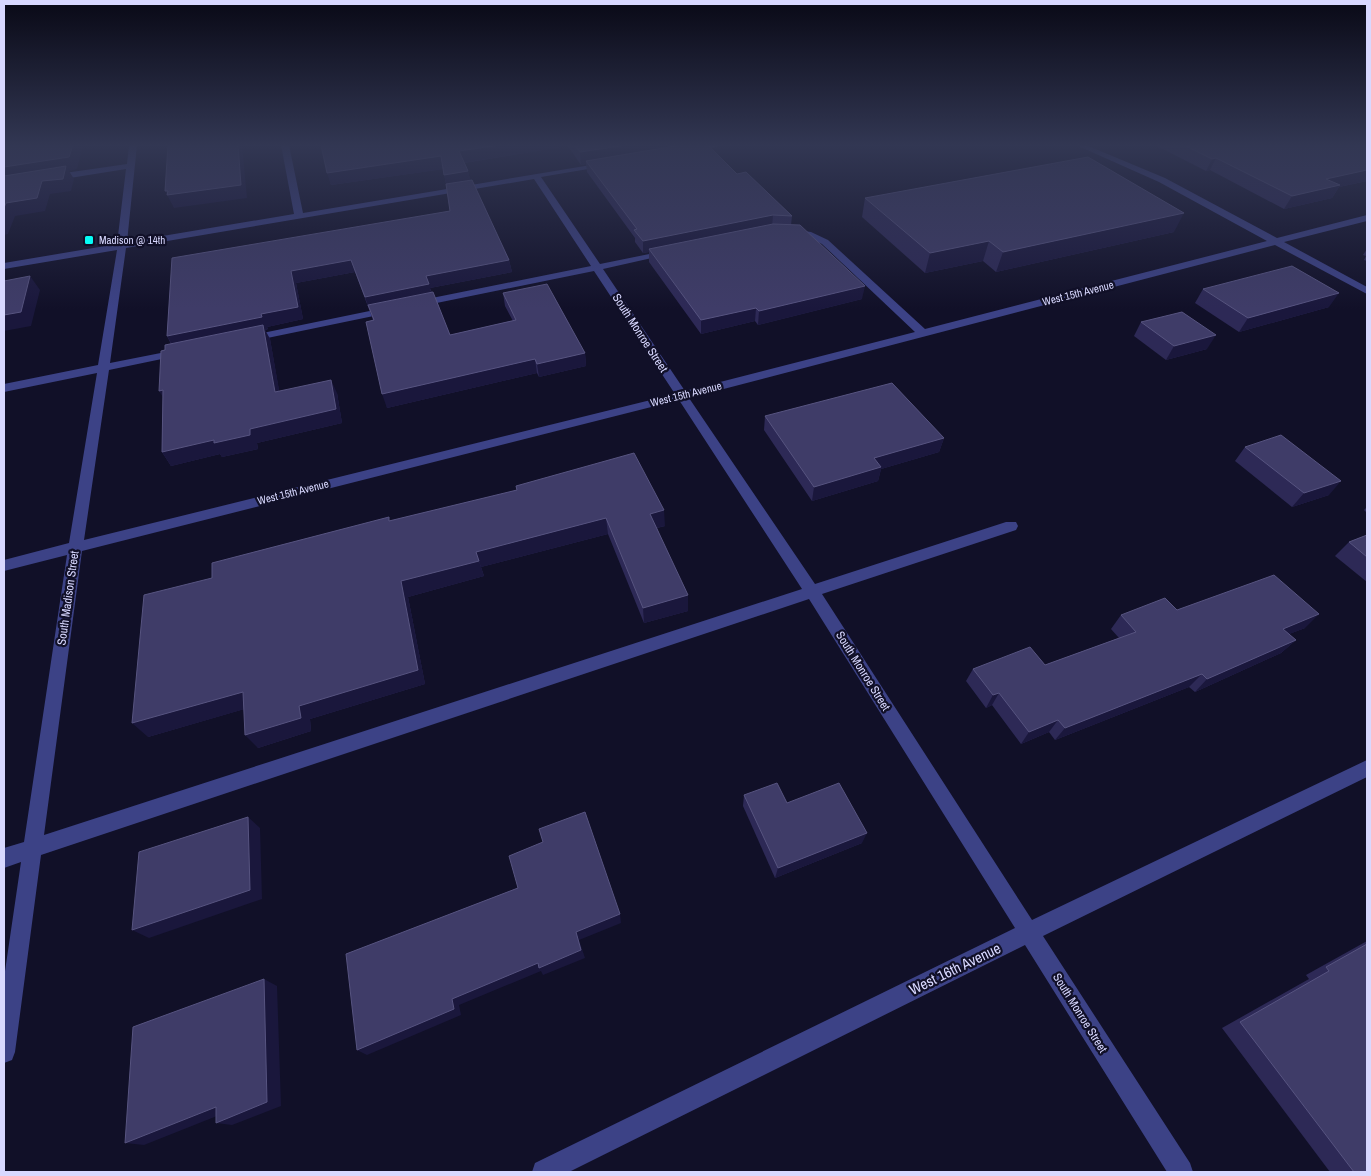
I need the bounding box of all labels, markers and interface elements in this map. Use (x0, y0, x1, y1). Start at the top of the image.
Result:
place label: Madison @ 14th (99, 233, 165, 247)
marker: Madison @ 14th (83, 234, 95, 246)
street label: West 15th Avenue (1041, 277, 1115, 309)
street label: South Monroe Street (609, 291, 672, 376)
street label: West 15th Avenue (649, 378, 723, 410)
street label: West 15th Avenue (256, 476, 330, 508)
street label: South Madison Street (53, 549, 83, 646)
street label: South Monroe Street (832, 628, 894, 714)
street label: West 16th Avenue (905, 937, 1004, 1000)
street label: South Monroe Street (1049, 970, 1111, 1056)

